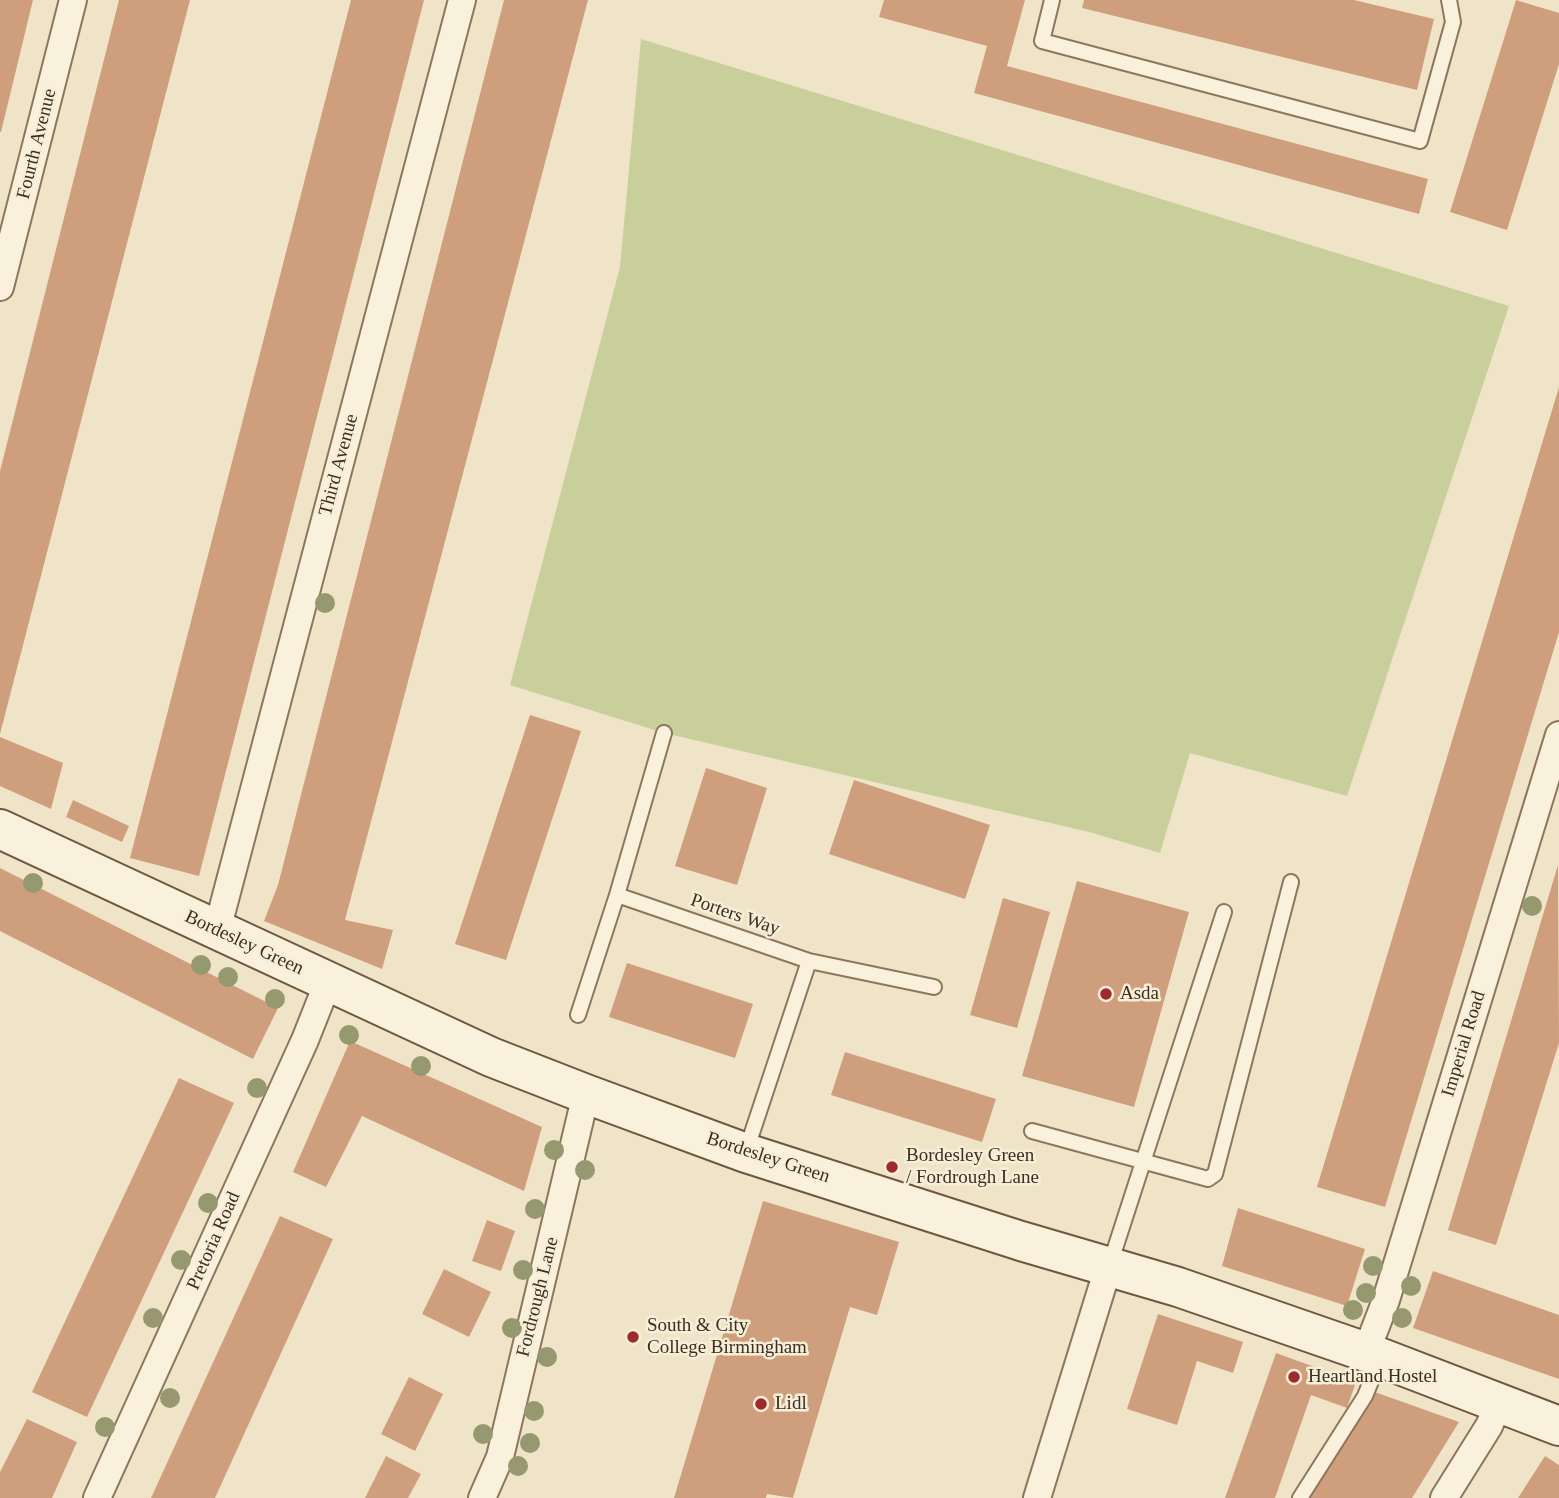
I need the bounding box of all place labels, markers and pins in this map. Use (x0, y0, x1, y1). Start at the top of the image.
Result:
place label: Asda (1120, 983, 1159, 1005)
marker: Asda (1098, 986, 1114, 1002)
place label: Bordesley Green / Fordrough Lane (906, 1145, 1039, 1189)
marker: Bordesley Green / Fordrough Lane (884, 1159, 900, 1175)
place label: South & City College Birmingham (647, 1315, 807, 1359)
marker: South & City College Birmingham (625, 1329, 641, 1345)
place label: Heartland Hostel (1308, 1366, 1437, 1388)
marker: Heartland Hostel (1286, 1369, 1302, 1385)
place label: Lidl (775, 1393, 807, 1415)
marker: Lidl (753, 1396, 769, 1412)

